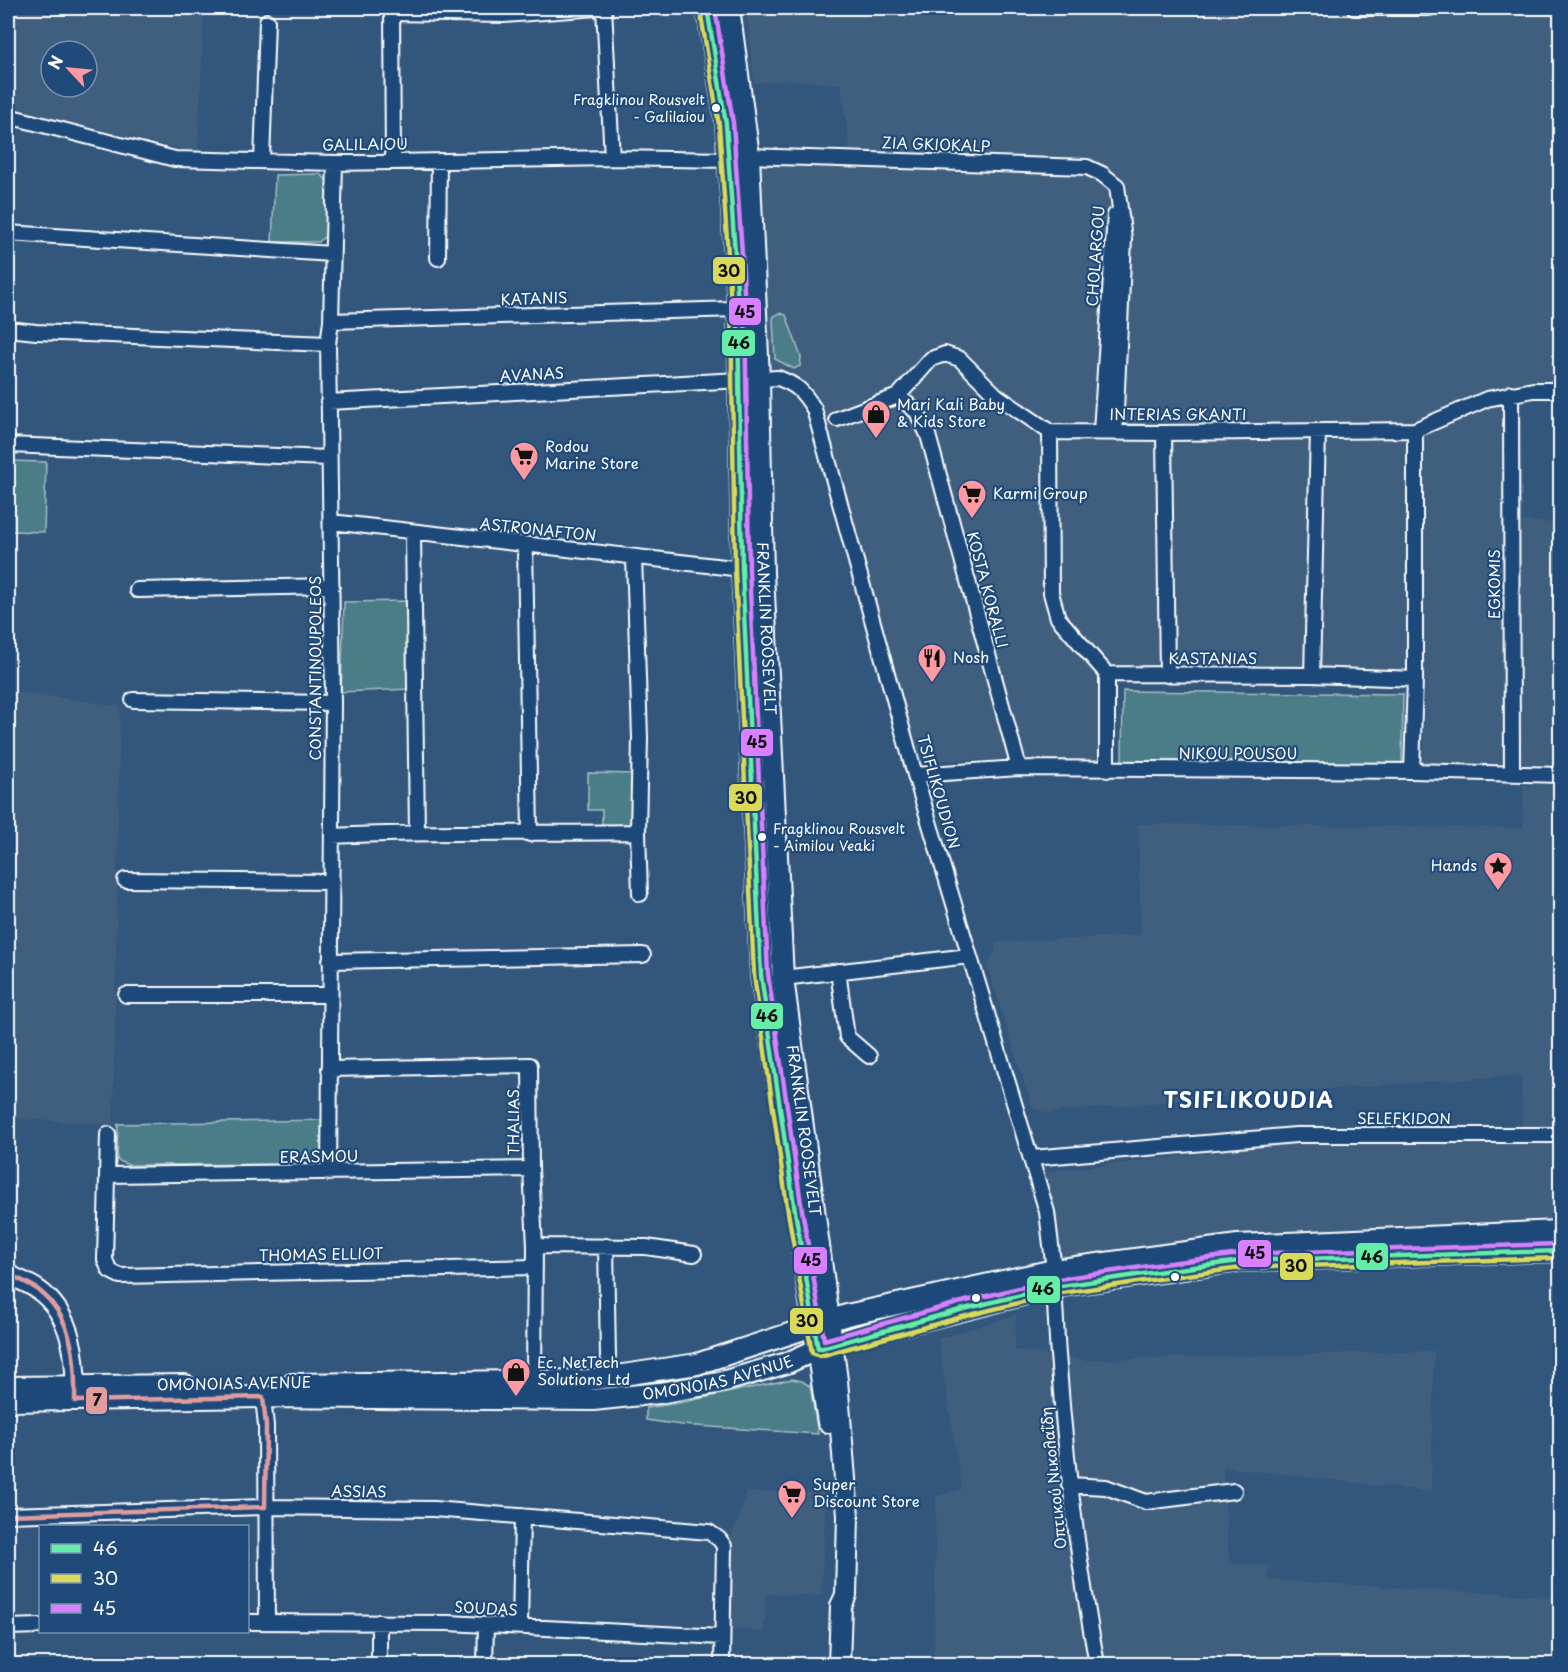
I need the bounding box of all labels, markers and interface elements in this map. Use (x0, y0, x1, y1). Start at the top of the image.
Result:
north arrow (39, 39, 99, 99)
text: N (41, 51, 68, 73)
place label: Fragklinou Rousvelt - Galilaiou (573, 89, 705, 127)
marker: Fragklinou Rousvelt - Galilaiou (710, 102, 722, 114)
street label: ZIA GKIOKALP (881, 130, 991, 157)
street label: GALILAIOU (322, 131, 408, 156)
street label: CHOLARGOU (1080, 205, 1110, 307)
line badge: 30 (712, 256, 746, 285)
text: 30 (718, 258, 740, 282)
street label: KATANIS (500, 285, 568, 310)
line badge: 45 (728, 297, 762, 326)
text: 45 (734, 299, 756, 323)
line badge: 46 (721, 329, 756, 357)
text: 46 (728, 330, 750, 354)
street label: AVANAS (499, 360, 565, 387)
place label: Mari Kali Baby & Kids Store (897, 392, 1005, 432)
shop icon: Mari Kali Baby & Kids Store (860, 398, 892, 440)
street label: INTERIAS GKANTI (1109, 402, 1247, 425)
place label: Rodou Marine Store (545, 434, 639, 474)
supermarket icon: Rodou Marine Store (508, 440, 540, 482)
supermarket icon: Karmi Group (956, 478, 988, 520)
place label: Karmi Group (993, 481, 1088, 504)
street label: ASTRONAFTON (479, 511, 598, 546)
street label: KOSTA KORALLI (962, 529, 1015, 650)
street label: FRANKLIN ROOSEVELT (752, 542, 783, 716)
street label: EGKOMIS (1482, 549, 1505, 619)
street label: CONSTANTINOUPOLEOS (303, 576, 326, 760)
restaurant icon: Nosh (916, 642, 948, 684)
place label: Nosh (953, 645, 989, 668)
street label: KASTANIAS (1168, 646, 1258, 669)
line badge: 45 (740, 728, 774, 757)
text: 45 (746, 729, 768, 753)
street label: TSIFLIKOUDION (912, 732, 967, 851)
street label: NIKOU POUSOU (1179, 741, 1297, 764)
line badge: 30 (728, 783, 763, 812)
text: 30 (735, 785, 757, 809)
place label: Fragklinou Rousvelt - Aimilou Veaki (773, 818, 905, 856)
marker: Fragklinou Rousvelt - Aimilou Veaki (756, 831, 768, 843)
place icon: Hands (1482, 850, 1514, 892)
place label: Hands (1431, 853, 1477, 876)
line badge: 46 (750, 1002, 784, 1030)
text: 46 (756, 1003, 778, 1027)
street label: FRANKLIN ROOSEVELT (782, 1043, 828, 1218)
district label: TSIFLIKOUDIA (1163, 1083, 1335, 1115)
street label: THALIAS (501, 1089, 524, 1155)
street label: SELEFKIDON (1357, 1106, 1451, 1129)
street label: ERASMOU (279, 1143, 358, 1168)
line badge: 45 (1237, 1239, 1272, 1268)
text: 45 (1244, 1240, 1266, 1264)
street label: THOMAS ELLIOT (259, 1241, 384, 1266)
line badge: 46 (1355, 1242, 1389, 1271)
text: 46 (1361, 1244, 1383, 1268)
line badge: 45 (793, 1246, 828, 1275)
text: 45 (800, 1247, 822, 1271)
line badge: 30 (1279, 1252, 1314, 1281)
text: 30 (1285, 1253, 1307, 1277)
unlabelled marker (1169, 1271, 1181, 1283)
line badge: 46 (1026, 1275, 1061, 1304)
text: 46 (1032, 1276, 1054, 1300)
unlabelled marker (970, 1292, 982, 1304)
line badge: 30 (789, 1307, 824, 1335)
text: 30 (796, 1308, 818, 1332)
street label: OMONOIAS AVENUE (641, 1349, 797, 1405)
place label: Ec. NetTech Solutions Ltd (537, 1350, 630, 1390)
shop icon: Ec. NetTech Solutions Ltd (500, 1356, 532, 1398)
street label: OMONOIAS AVENUE (157, 1370, 311, 1395)
line badge: 7 (85, 1386, 108, 1415)
text: 7 (92, 1387, 102, 1411)
street label: Οπτικού Νικολαΐδη (1034, 1406, 1071, 1550)
place label: Super Discount Store (813, 1472, 920, 1512)
supermarket icon: Super Discount Store (776, 1478, 808, 1520)
street label: ASSIAS (331, 1479, 387, 1502)
legend (39, 1525, 249, 1633)
text: 46 (93, 1534, 118, 1561)
text: 30 (93, 1564, 118, 1591)
text: 45 (93, 1594, 116, 1621)
street label: SOUDAS (454, 1594, 518, 1621)

